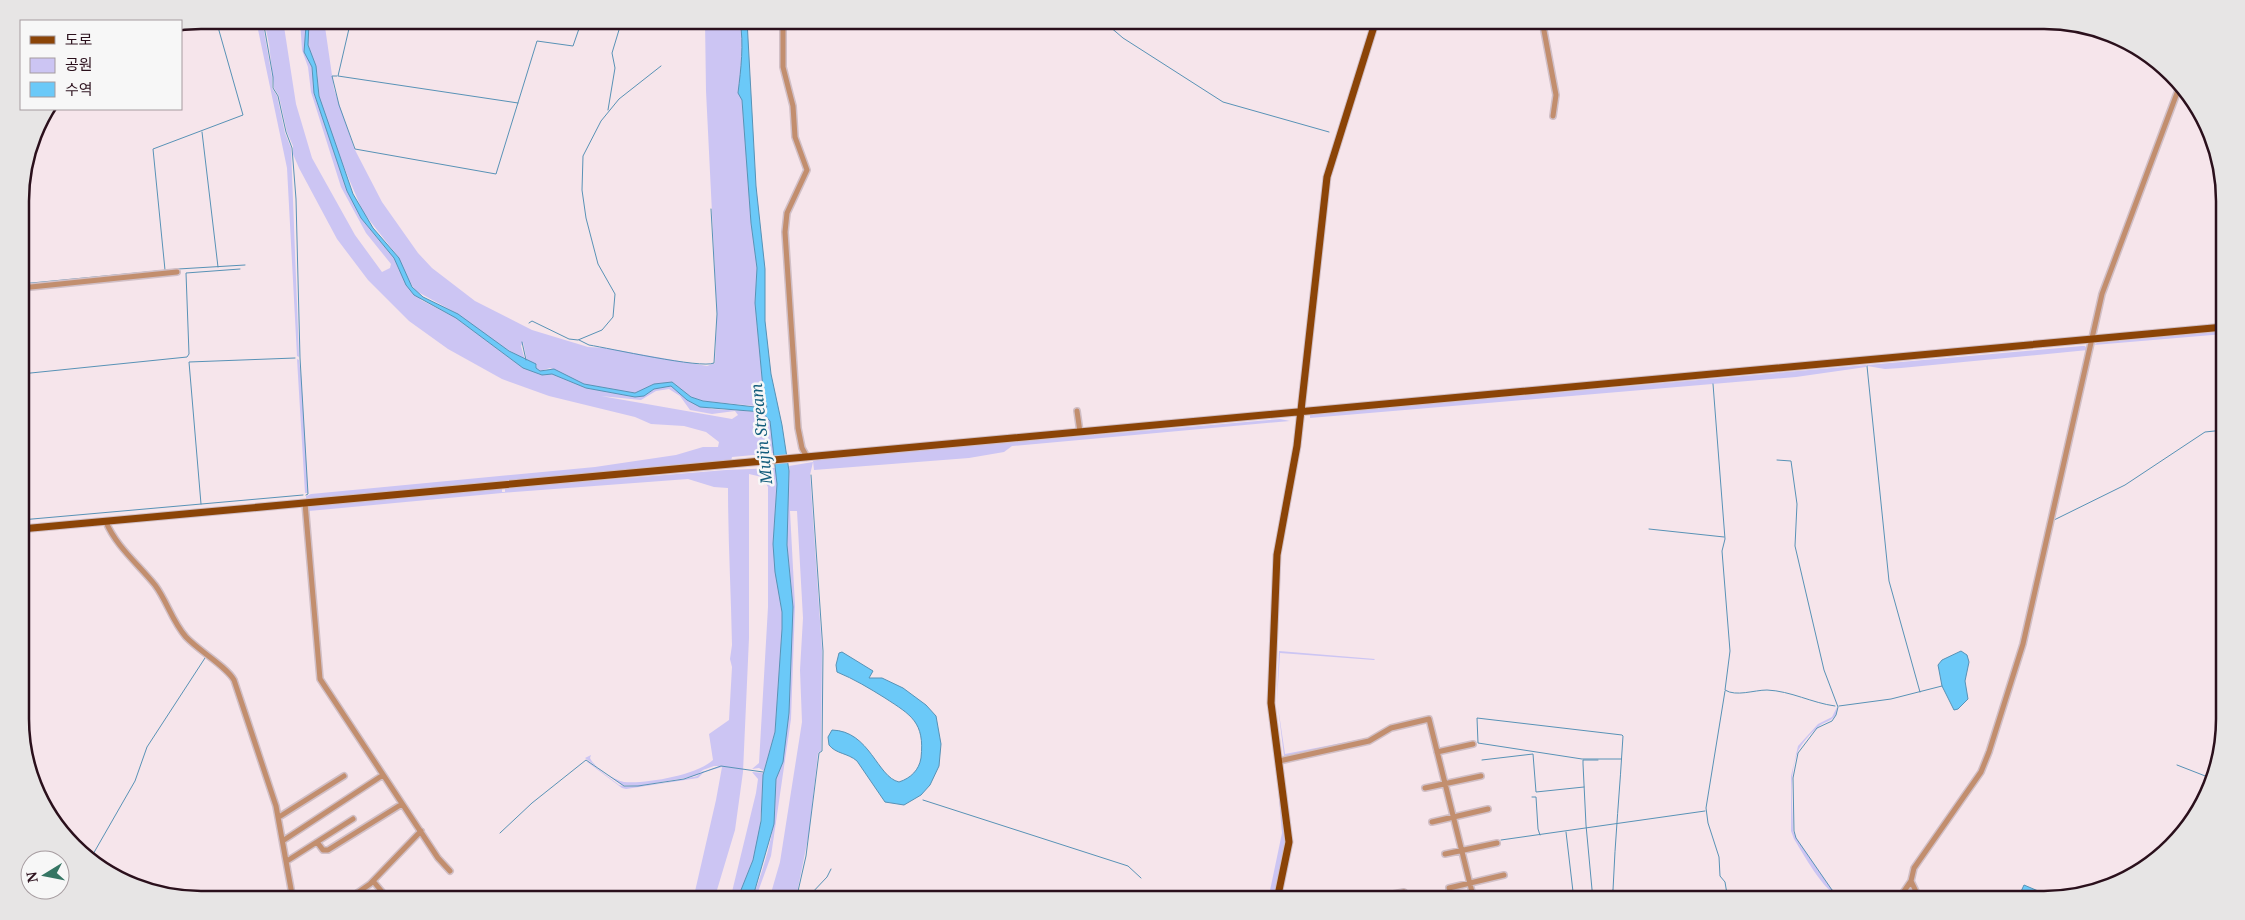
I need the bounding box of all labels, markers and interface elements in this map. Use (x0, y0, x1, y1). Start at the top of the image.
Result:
legend (20, 20, 182, 110)
text: 도로 (65, 29, 93, 49)
text: 공원 (65, 54, 93, 74)
text: 수역 (65, 79, 93, 99)
water label: Mujin Stream (745, 382, 777, 486)
north arrow (20, 850, 70, 900)
text: N (21, 870, 42, 884)

